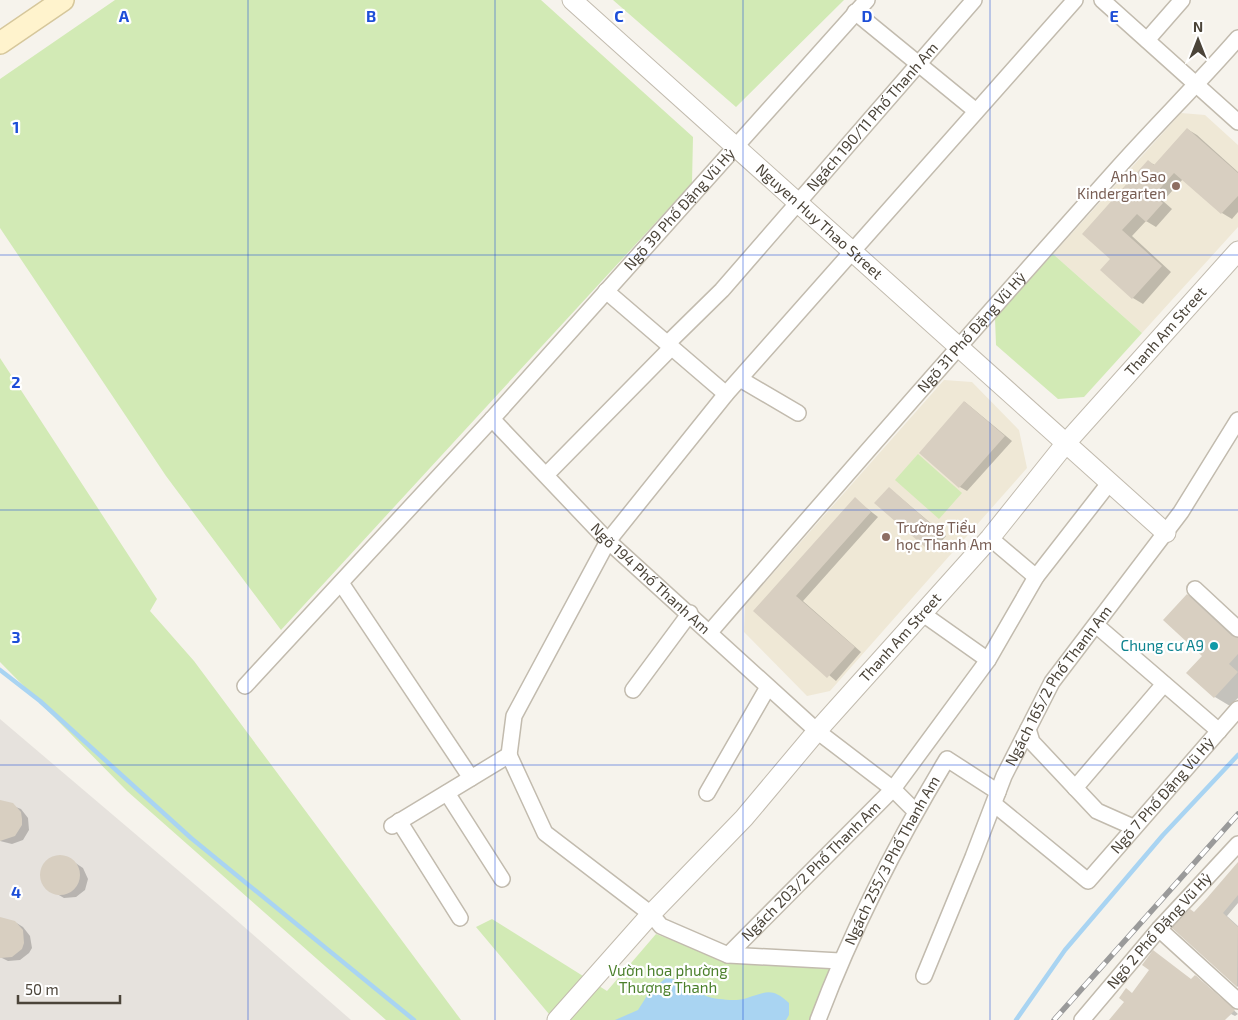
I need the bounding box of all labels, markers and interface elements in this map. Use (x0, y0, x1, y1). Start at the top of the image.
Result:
text: A (119, 6, 130, 25)
text: B (366, 6, 376, 25)
text: C (614, 6, 624, 25)
text: D (862, 6, 873, 25)
text: E (1109, 6, 1119, 25)
north arrow (1173, 15, 1223, 65)
text: N (1193, 18, 1203, 35)
street label: Ngách 190/11 Phố Thanh Am (802, 38, 941, 194)
text: 1 (13, 117, 19, 136)
street label: Ngõ 39 Phố Đặng Vũ Hỷ (620, 144, 738, 273)
street label: Nguyen Huy Thao Street (753, 160, 887, 283)
place label: Anh Sao Kindergarten (1077, 167, 1166, 202)
marker: Anh Sao Kindergarten (1170, 180, 1182, 192)
street label: Ngõ 31 Phố Đặng Vũ Hỷ (913, 268, 1029, 396)
street label: Thanh Am Street (1120, 283, 1210, 380)
text: 2 (11, 372, 21, 391)
place label: Trường Tiểu học Thanh Am (896, 518, 992, 553)
street label: Ngõ 194 Phố Thanh Am (588, 519, 714, 637)
marker: Trường Tiểu học Thanh Am (880, 531, 892, 543)
street label: Thanh Am Street (855, 589, 945, 686)
street label: Ngách 165/2 Phố Thanh Am (1001, 602, 1115, 769)
text: 3 (11, 627, 21, 646)
place label: Chung cư A9 (1121, 636, 1204, 654)
marker: Chung cư A9 (1208, 640, 1220, 652)
street label: Ngõ 7 Phố Đặng Vũ Hỷ (1106, 733, 1217, 857)
street label: Ngách 255/3 Phố Thanh Am (840, 772, 943, 948)
street label: Ngách 203/2 Phố Thanh Am (737, 797, 884, 944)
street label: Ngõ 2 Phố Đặng Vũ Hỷ (1102, 868, 1215, 992)
text: 4 (11, 882, 21, 901)
park label: Vườn hoa phường Thượng Thanh (608, 961, 728, 996)
scale bar (18, 972, 120, 1004)
text: 50 m (25, 980, 59, 998)

